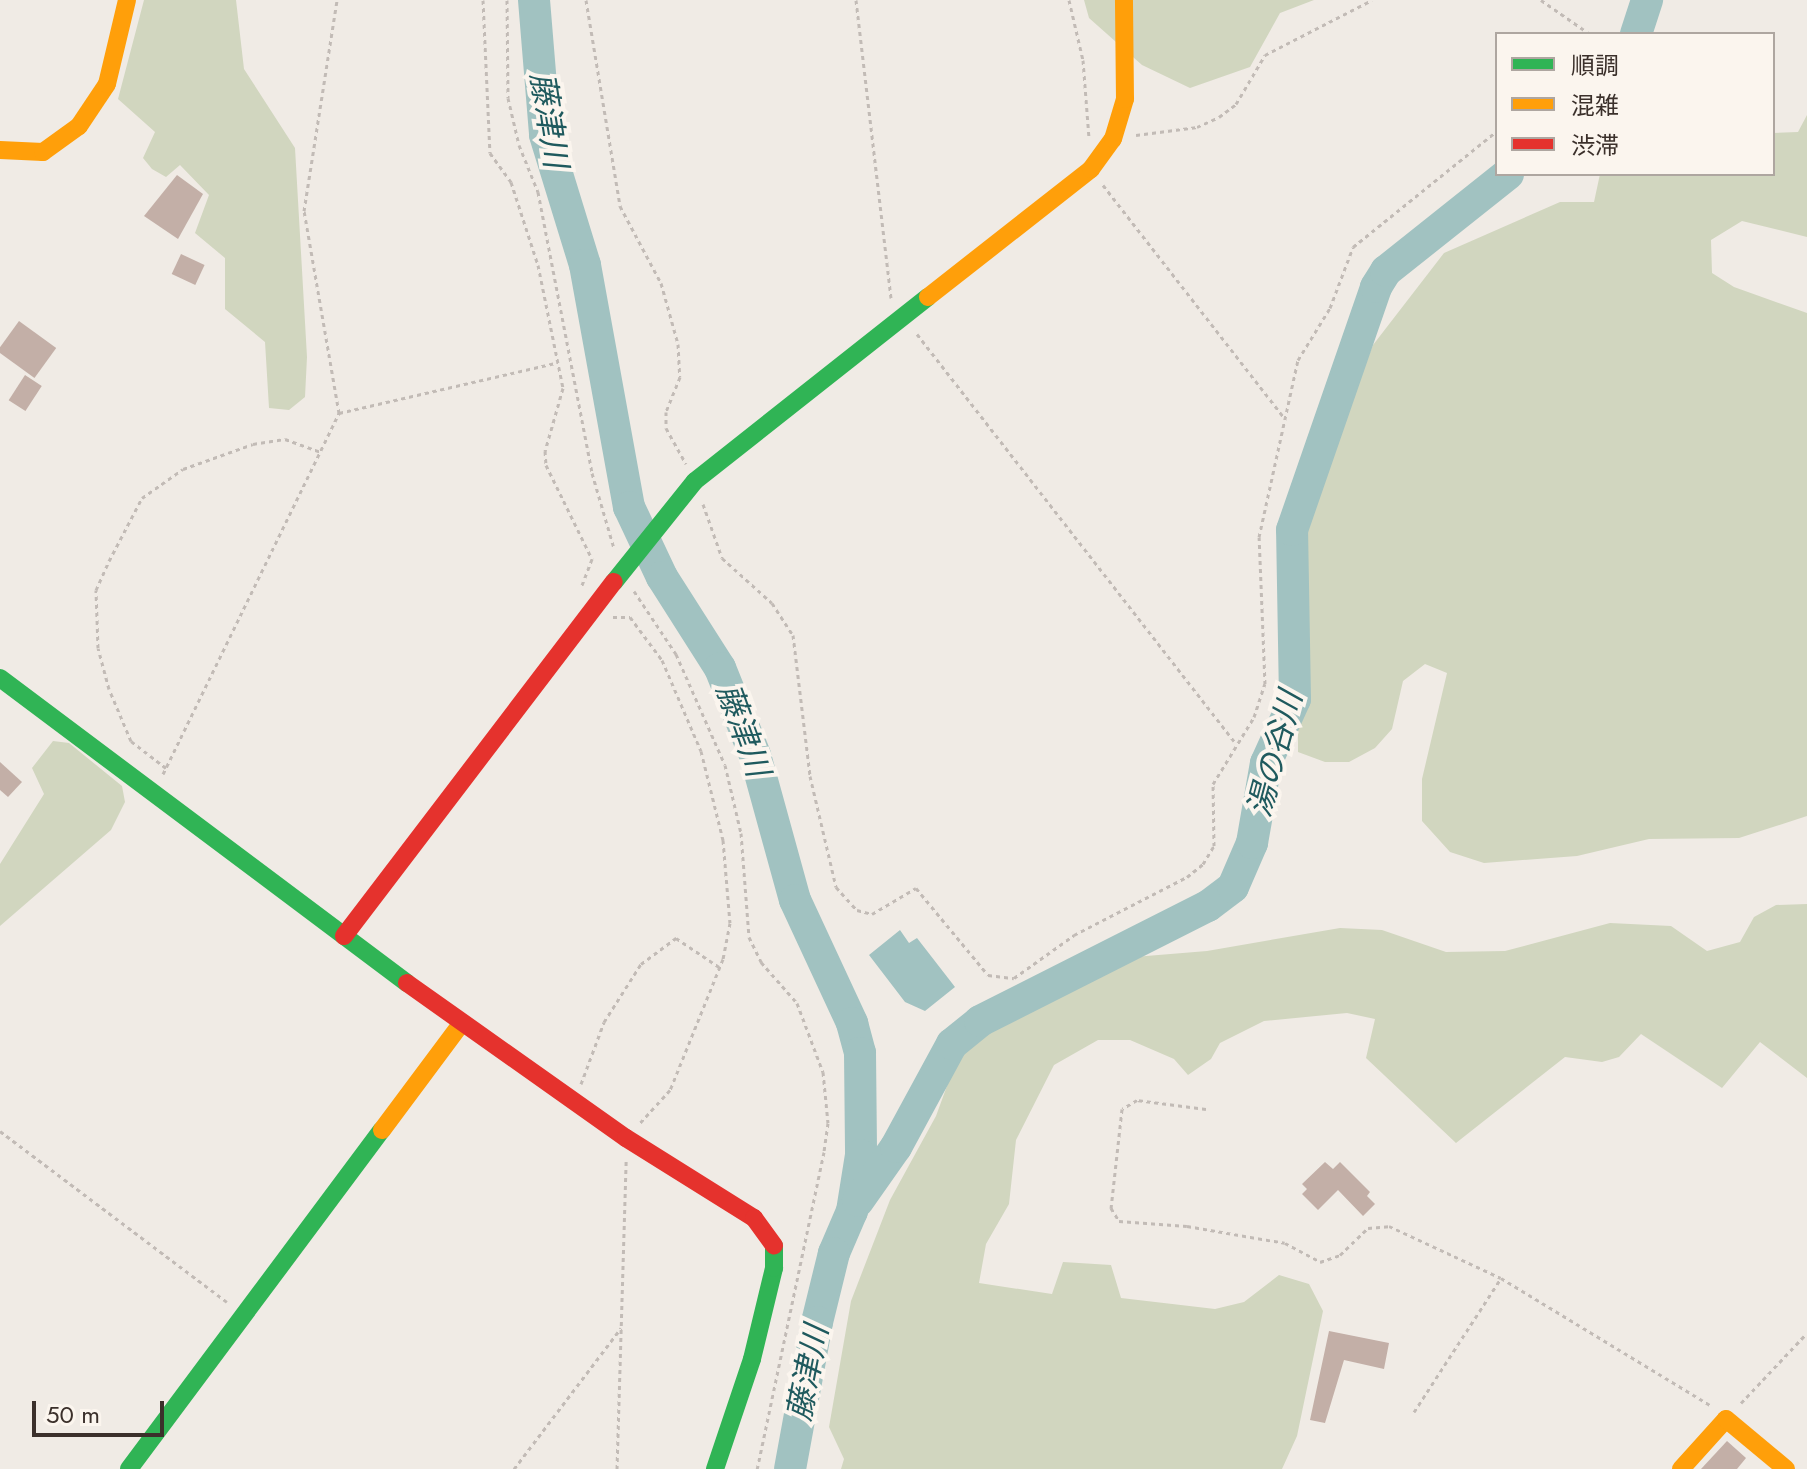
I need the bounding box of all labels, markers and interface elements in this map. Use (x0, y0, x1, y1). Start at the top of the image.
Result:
legend (1495, 32, 1775, 176)
text: 順調 (1571, 48, 1619, 83)
water label: 藤津川 (523, 70, 575, 170)
text: 混雑 (1571, 88, 1619, 123)
text: 渋滞 (1571, 128, 1619, 163)
water label: 藤津川 (709, 678, 777, 782)
water label: 湯の谷川 (1240, 687, 1310, 821)
water label: 藤津川 (780, 1322, 836, 1424)
scale bar (36, 1385, 168, 1435)
text: 50 m (46, 1397, 100, 1432)

